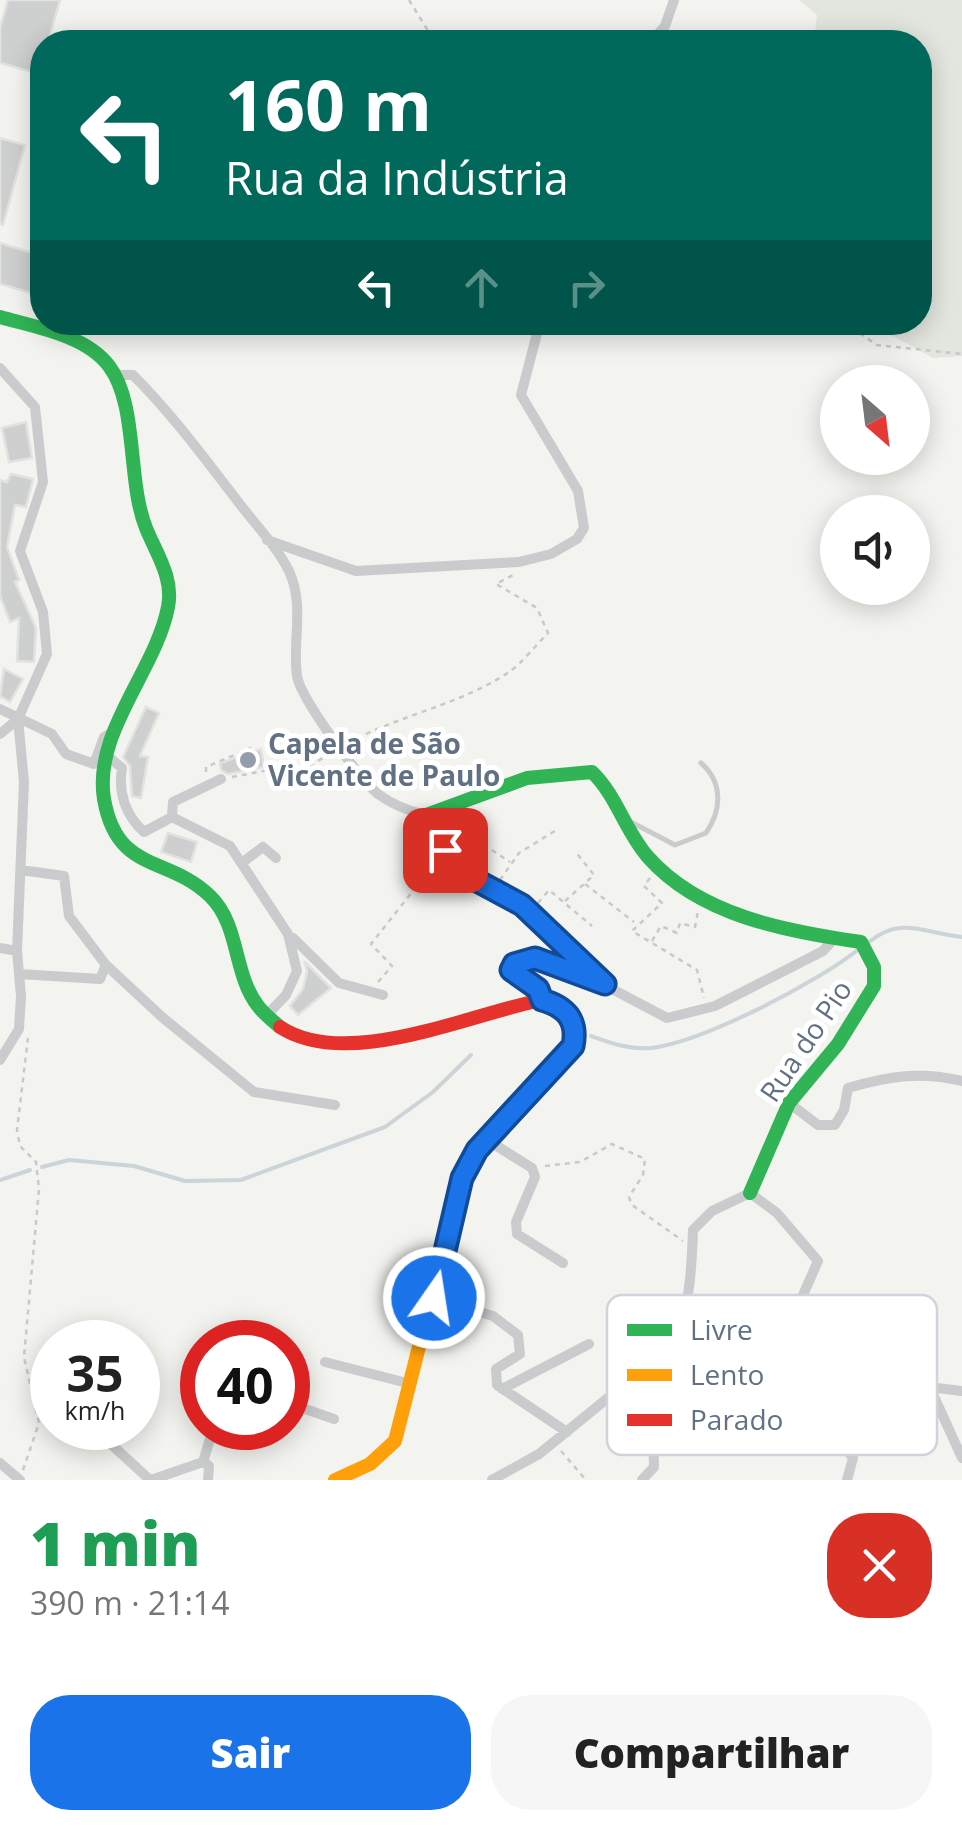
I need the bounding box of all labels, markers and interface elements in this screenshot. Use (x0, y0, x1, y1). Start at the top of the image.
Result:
text: 160 m (225, 56, 432, 152)
icon: left (60, 70, 190, 200)
text: Rua da Indústria (225, 147, 569, 208)
icon: left (349, 260, 404, 315)
icon: ahead (454, 260, 509, 315)
icon: right (559, 260, 614, 315)
north arrow (820, 365, 930, 475)
map controls (820, 365, 930, 605)
button: sound (820, 495, 930, 605)
place label: Capela de São Vicente de Paulo (268, 724, 500, 794)
marker: Capela de São Vicente de Paulo (237, 749, 259, 771)
pin (403, 808, 488, 893)
icon: arrive (418, 823, 473, 878)
street label: Rua do Pio (750, 972, 860, 1109)
position arrow (382, 1246, 486, 1350)
legend (607, 1295, 937, 1455)
text: Livre (690, 1310, 753, 1348)
speed limit sign: 40 (180, 1320, 310, 1450)
text: 35 (66, 1339, 124, 1407)
text: Lento (690, 1355, 764, 1393)
text: km/h (65, 1393, 125, 1427)
text: Parado (690, 1400, 783, 1438)
text: 1 min (30, 1502, 200, 1584)
button: close (827, 1513, 932, 1618)
text: 390 m · 21:14 (30, 1581, 229, 1624)
button: Sair (30, 1695, 471, 1810)
button: Compartilhar (491, 1695, 932, 1810)

